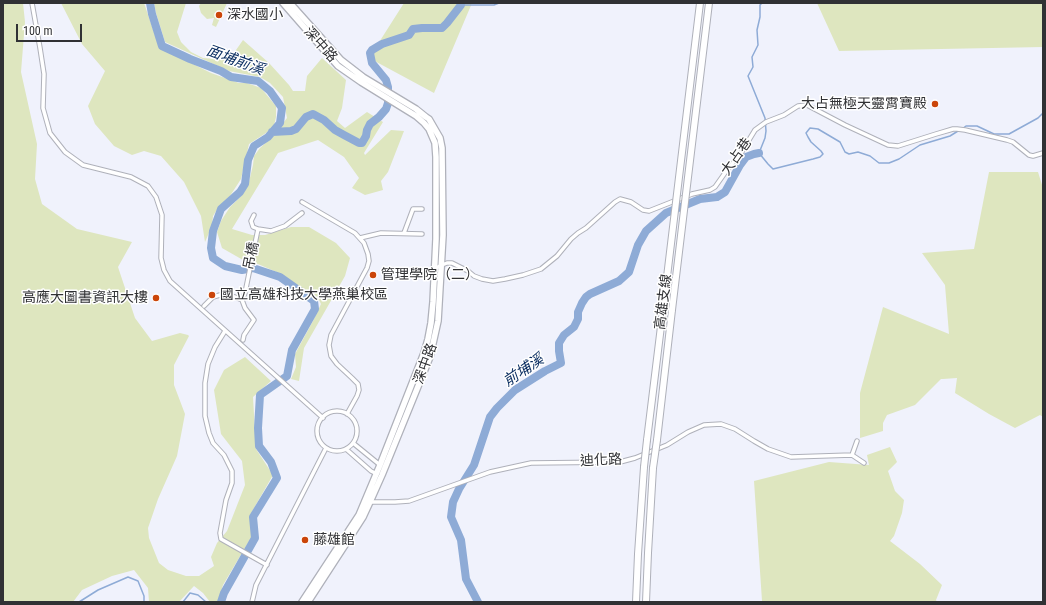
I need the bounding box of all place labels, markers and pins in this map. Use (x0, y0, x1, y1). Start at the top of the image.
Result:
place label: 深水國小 (227, 7, 283, 23)
marker: 深水國小 (214, 10, 224, 20)
place label: 大占無極天靈霄寶殿 (801, 96, 927, 112)
marker: 大占無極天靈霄寶殿 (930, 99, 940, 109)
place label: 管理學院（二） (381, 267, 479, 283)
marker: 管理學院（二） (368, 270, 378, 280)
place label: 國立高雄科技大學燕巢校區 (220, 287, 388, 303)
place label: 高應大圖書資訊大樓 (22, 290, 148, 306)
marker: 國立高雄科技大學燕巢校區 (207, 290, 217, 300)
marker: 高應大圖書資訊大樓 (151, 293, 161, 303)
place label: 藤雄館 (313, 532, 355, 548)
marker: 藤雄館 (300, 535, 310, 545)

